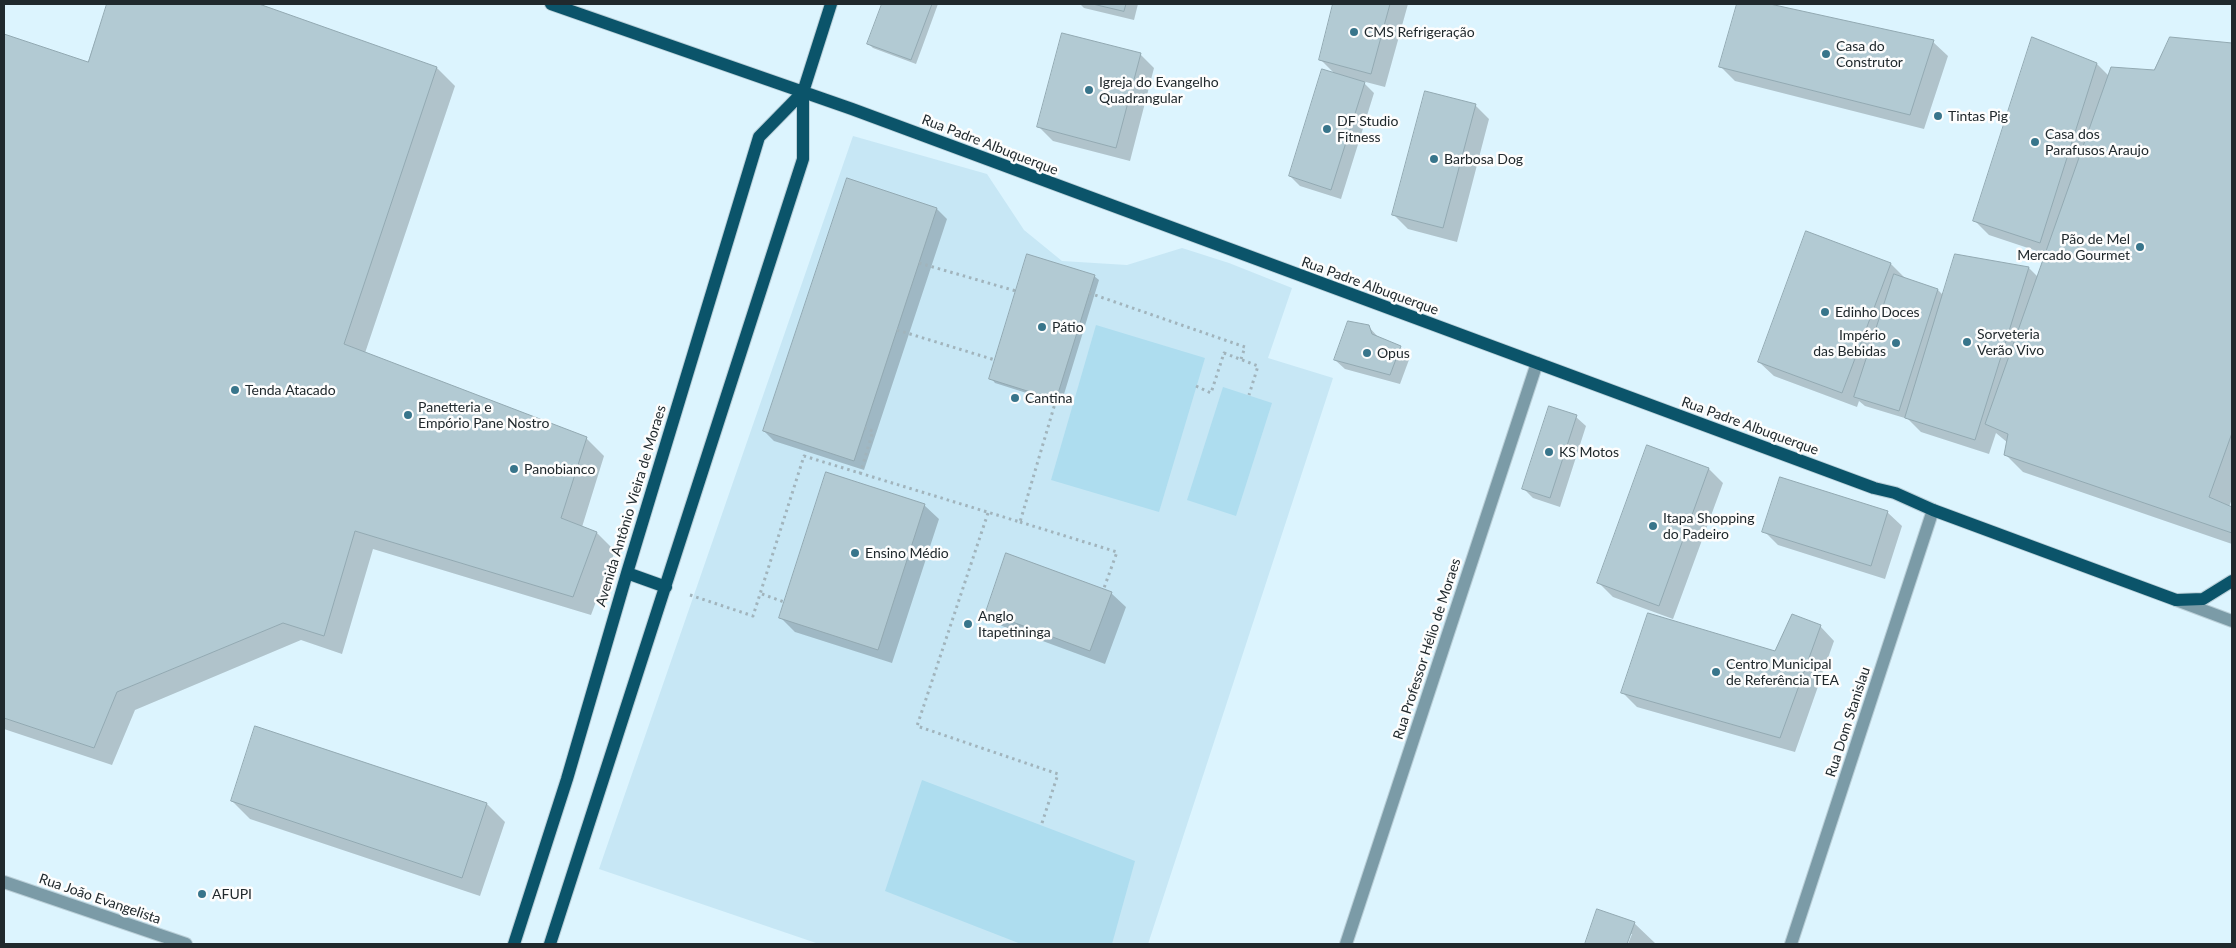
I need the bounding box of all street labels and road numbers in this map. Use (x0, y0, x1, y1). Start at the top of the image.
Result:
street label: Rua Padre Albuquerque (919, 111, 1061, 179)
street label: Rua Padre Albuquerque (1299, 253, 1441, 319)
street label: Rua Padre Albuquerque (1679, 393, 1821, 459)
street label: Avenida Antônio Vieira de Moraes (592, 403, 670, 609)
street label: Rua Professor Hélio de Moraes (1390, 556, 1464, 742)
street label: Rua Dom Stanislau (1822, 665, 1874, 779)
street label: Rua João Evangelista (37, 870, 163, 928)

